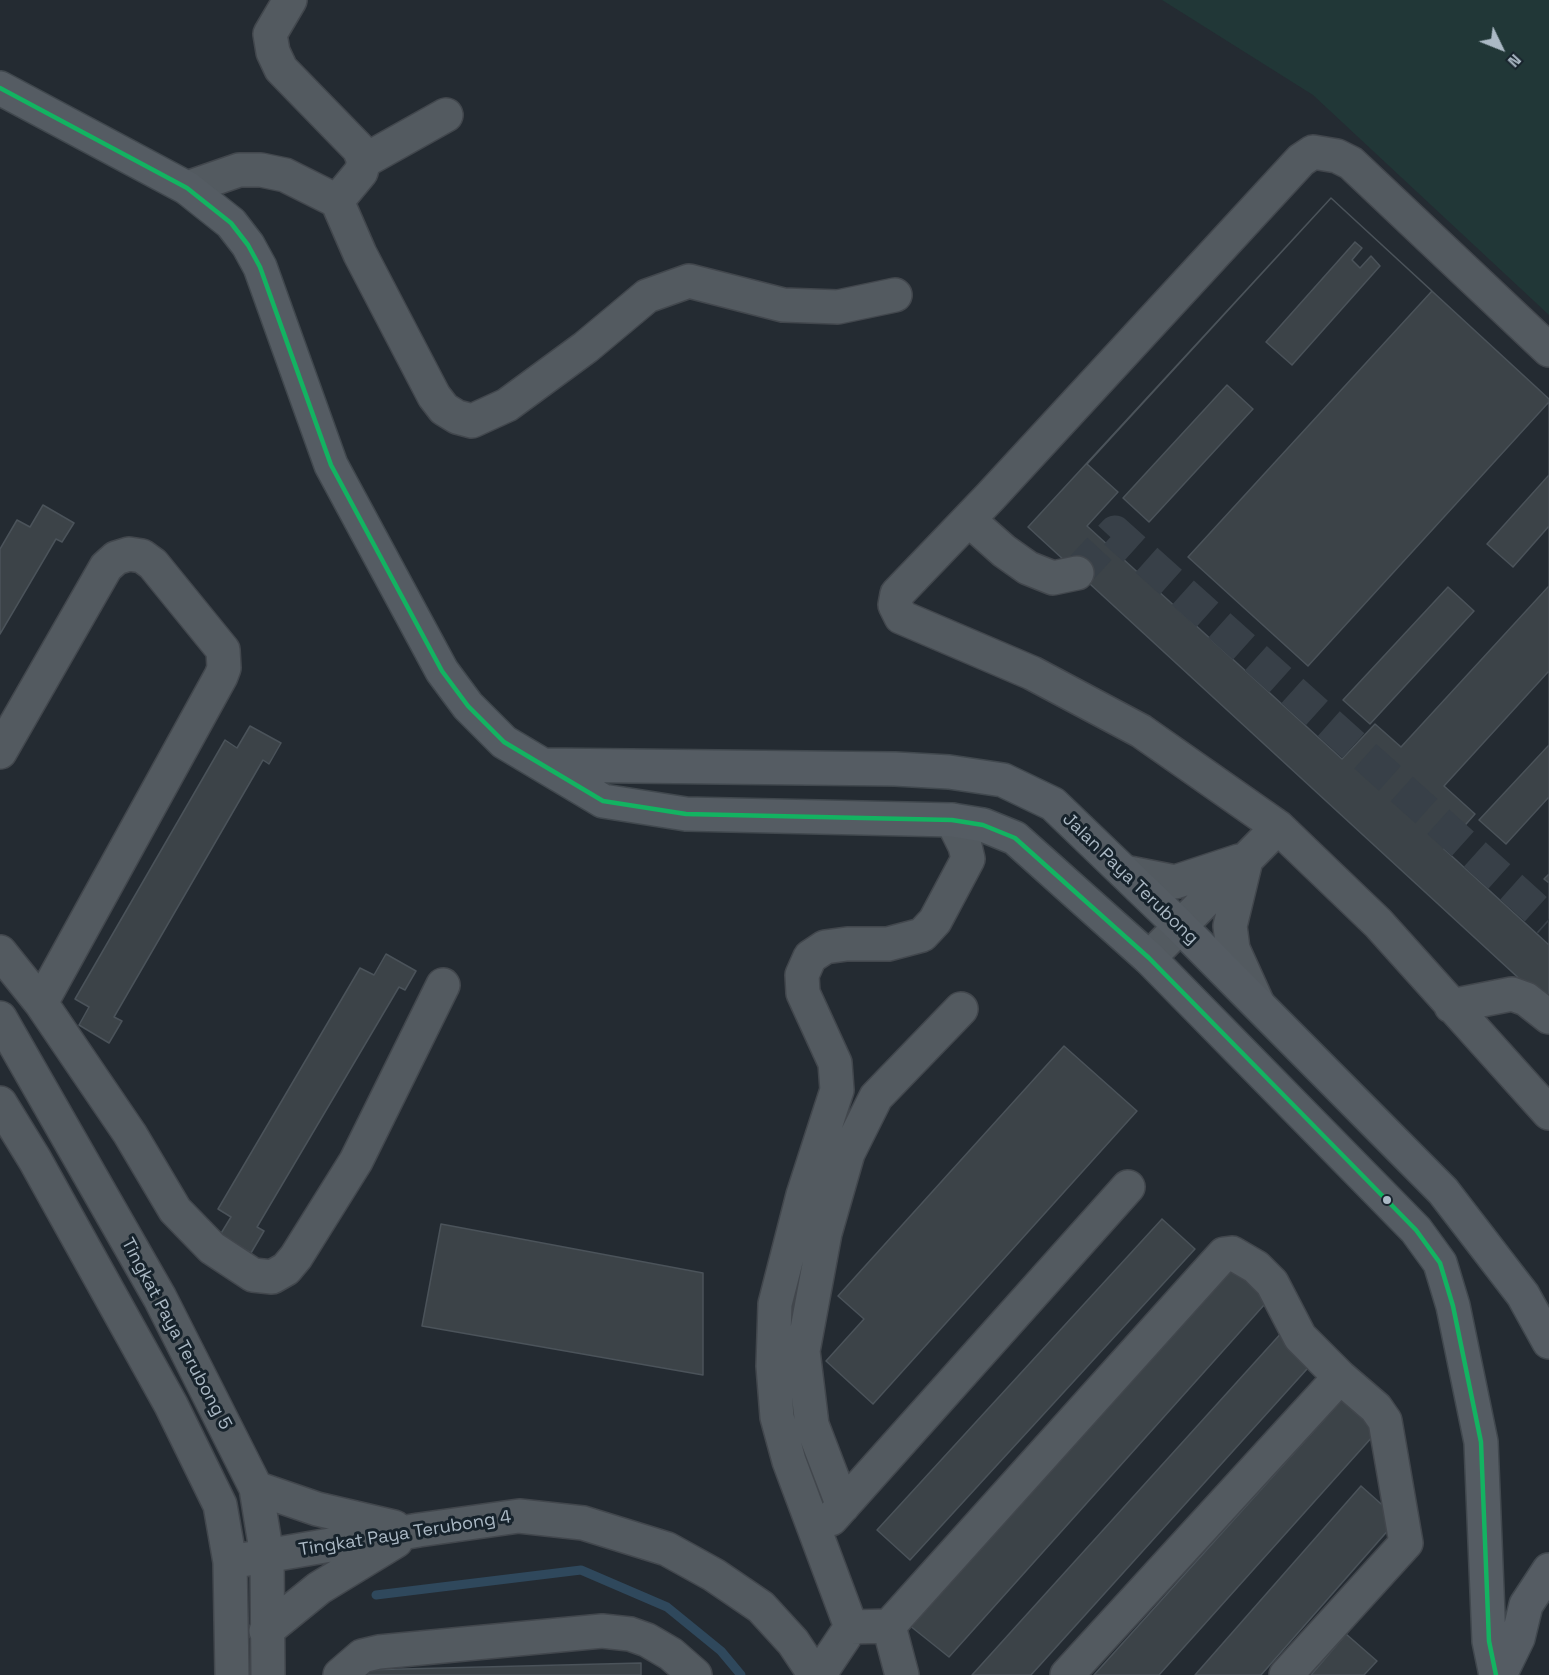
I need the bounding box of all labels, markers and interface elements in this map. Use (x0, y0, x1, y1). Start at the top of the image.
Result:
north arrow (1471, 18, 1531, 78)
text: N (1503, 50, 1526, 72)
street label: Jalan Paya Terubong (1058, 809, 1202, 949)
unlabelled marker (1381, 1194, 1393, 1206)
street label: Tingkat Paya Terubong 5 (116, 1234, 236, 1434)
street label: Tingkat Paya Terubong 4 (297, 1507, 513, 1561)

